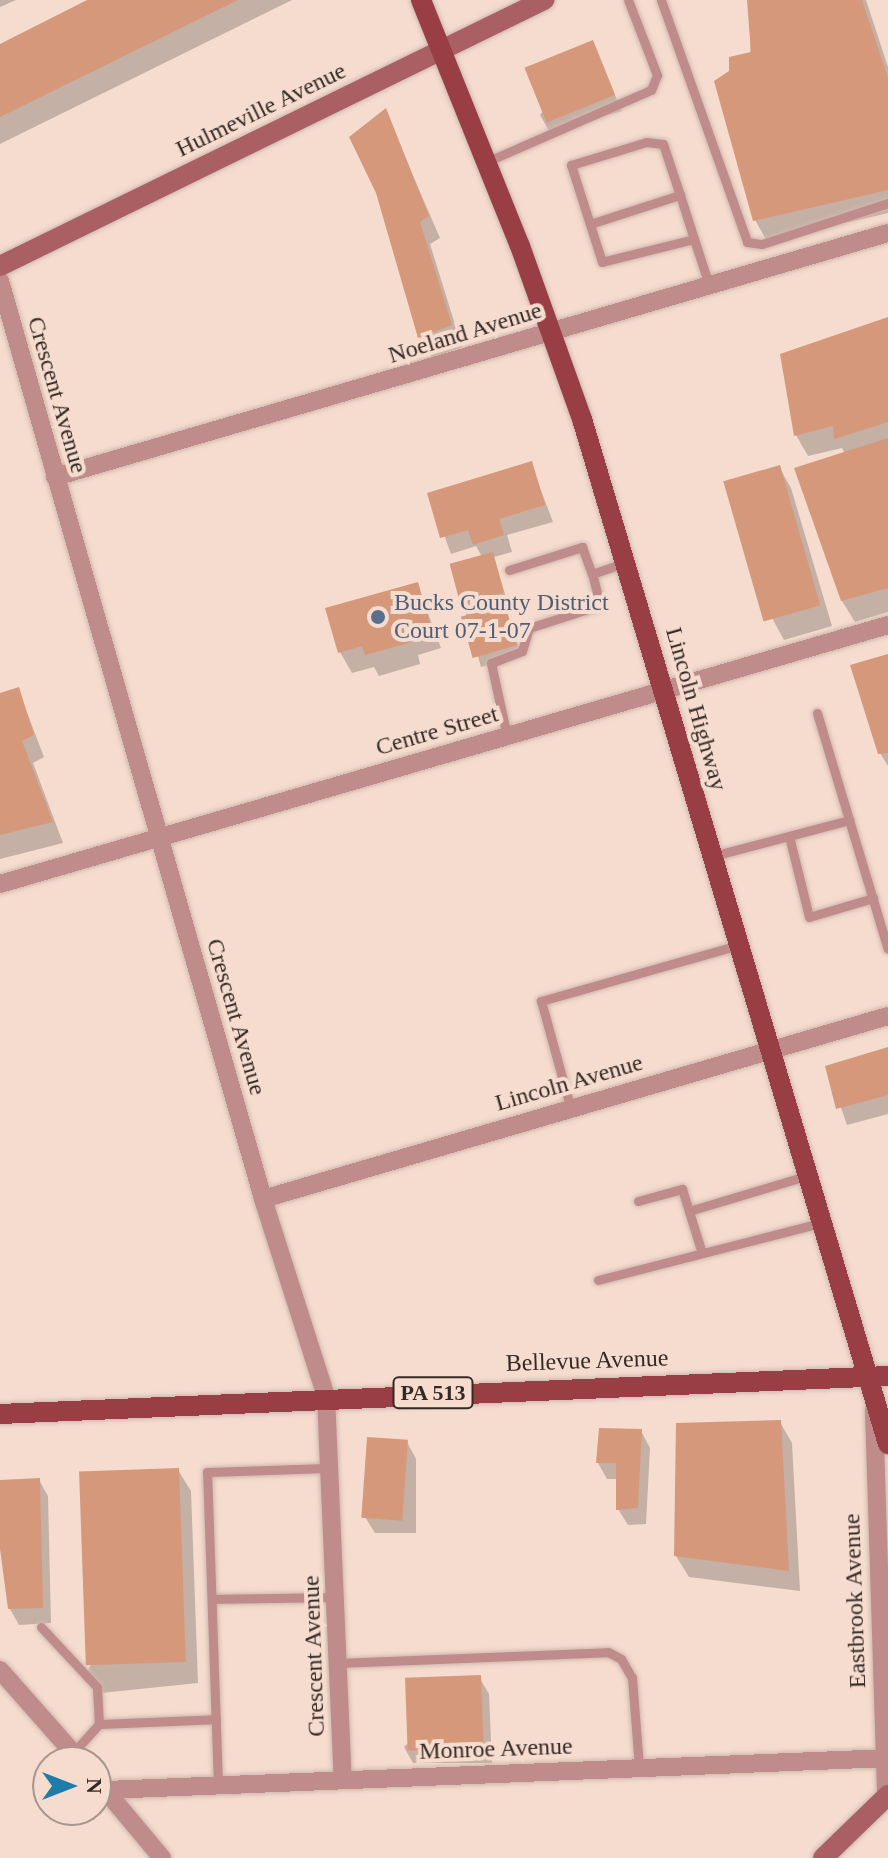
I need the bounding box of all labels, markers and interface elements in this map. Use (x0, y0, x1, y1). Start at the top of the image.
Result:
street label: Hulmeville Avenue (171, 56, 351, 164)
street label: Noeland Avenue (384, 296, 546, 370)
street label: Crescent Avenue (21, 313, 93, 477)
place label: Bucks County District Court 07-1-07 (394, 589, 609, 645)
marker: Bucks County District Court 07-1-07 (369, 608, 387, 626)
street label: Lincoln Highway (659, 624, 733, 794)
street label: Centre Street (372, 700, 502, 762)
street label: Crescent Avenue (200, 935, 272, 1099)
street label: Lincoln Avenue (491, 1048, 647, 1118)
street label: Bellevue Avenue (504, 1344, 670, 1378)
road number: PA 513 (391, 1375, 475, 1411)
street label: Eastbrook Avenue (838, 1512, 872, 1690)
street label: Crescent Avenue (297, 1574, 331, 1738)
street label: Monroe Avenue (418, 1732, 574, 1766)
north arrow (32, 1746, 112, 1826)
text: N (82, 1778, 107, 1794)

